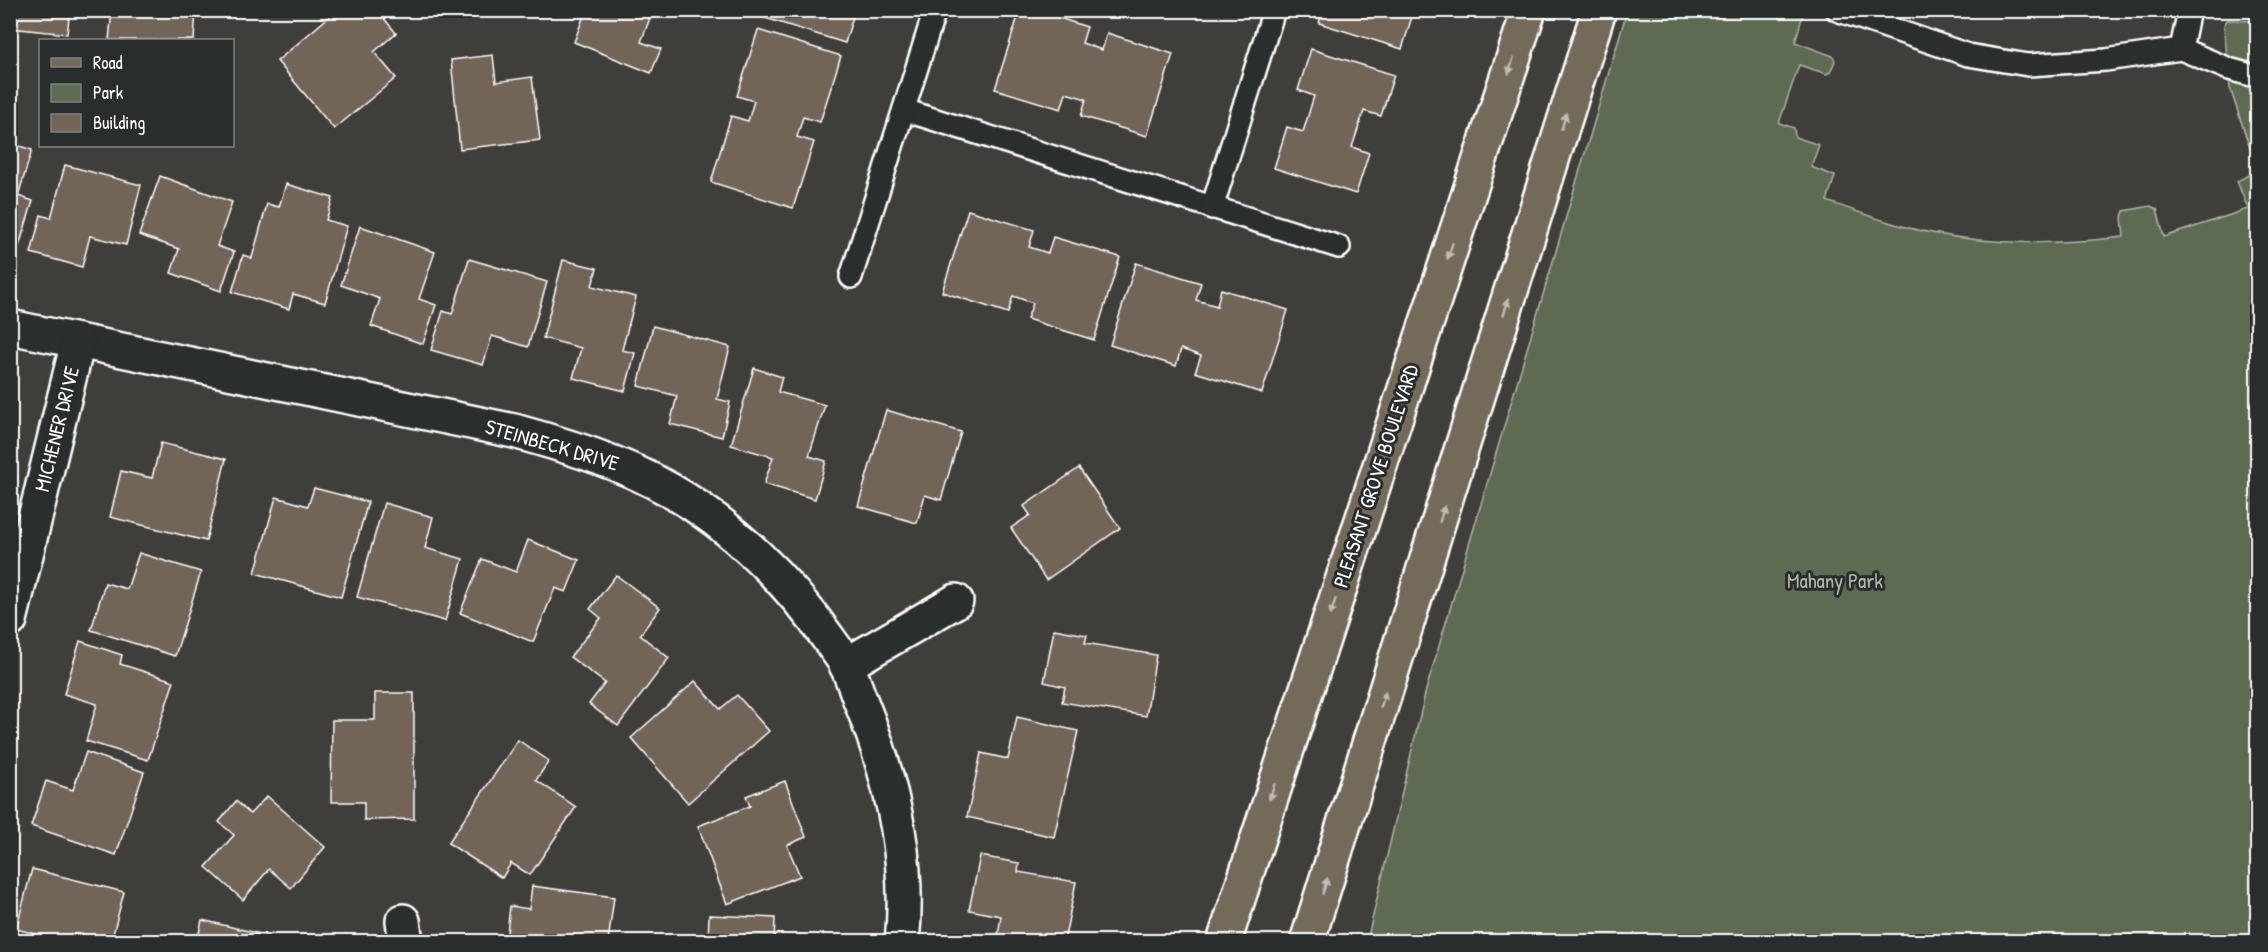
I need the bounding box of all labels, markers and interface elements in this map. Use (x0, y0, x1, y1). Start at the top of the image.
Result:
legend (39, 39, 234, 147)
text: Road (93, 50, 123, 75)
one-way arrow (1506, 57, 1515, 75)
text: Park (93, 80, 124, 105)
text: Building (93, 110, 145, 135)
one-way arrow (1560, 112, 1570, 130)
one-way arrow (1445, 242, 1454, 260)
one-way arrow (1502, 298, 1511, 316)
street label: PLEASANT GROVE BOULEVARD (1326, 361, 1425, 591)
street label: MICHENER DRIVE (27, 363, 86, 495)
street label: STEINBECK DRIVE (482, 412, 622, 477)
one-way arrow (1437, 505, 1447, 523)
park label: Mahany Park (1787, 566, 1883, 595)
one-way arrow (1328, 598, 1337, 616)
one-way arrow (1379, 691, 1388, 709)
one-way arrow (1267, 784, 1277, 802)
one-way arrow (1321, 877, 1330, 895)

